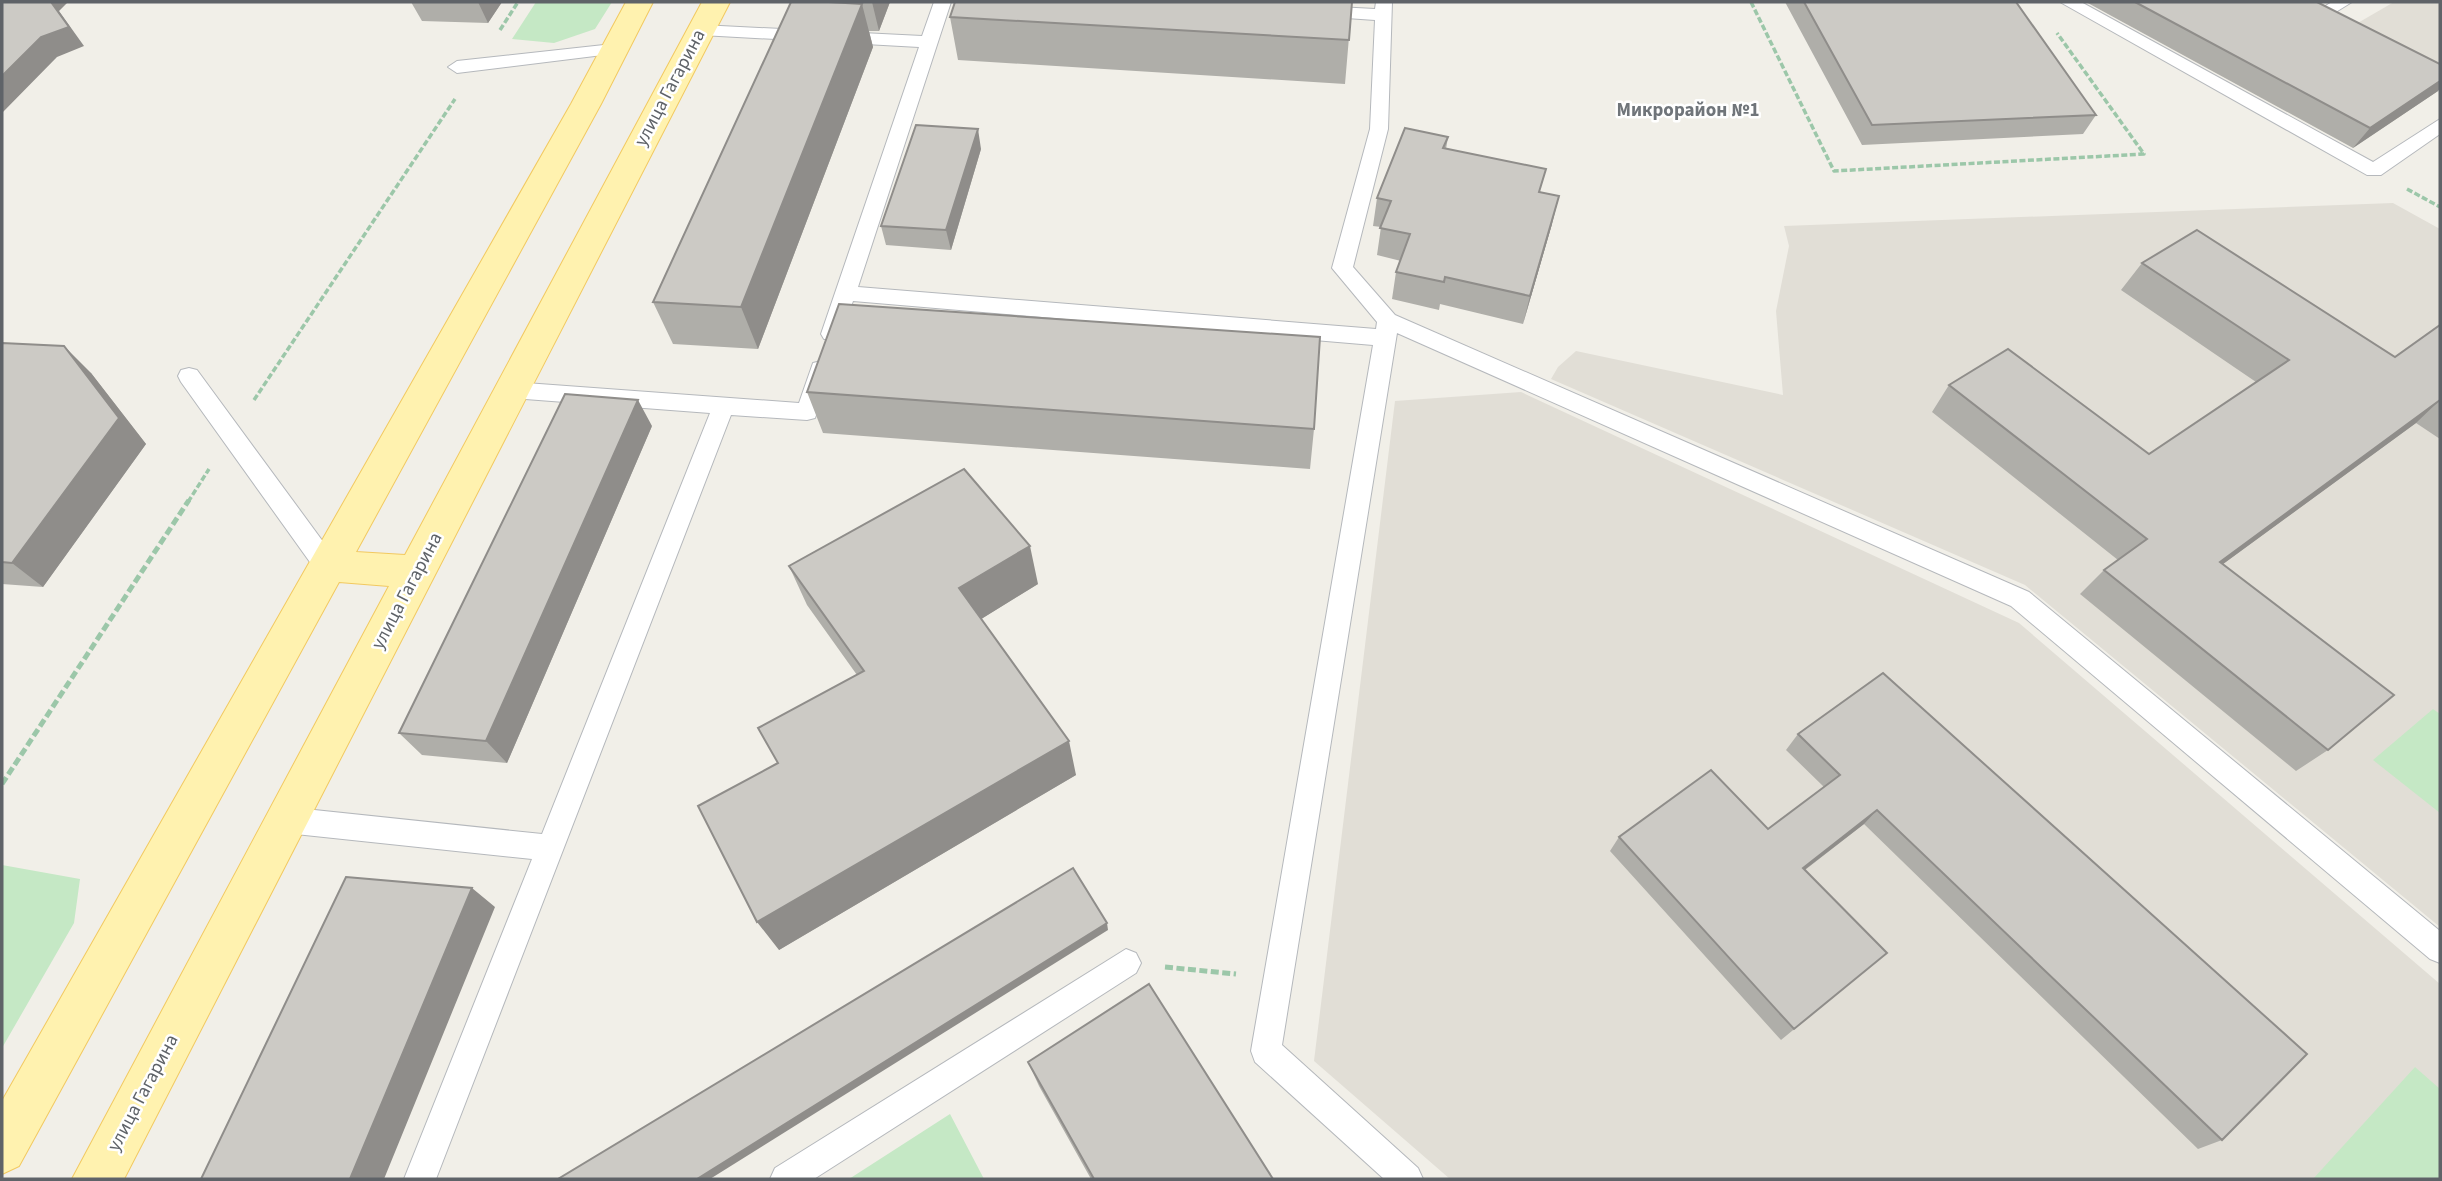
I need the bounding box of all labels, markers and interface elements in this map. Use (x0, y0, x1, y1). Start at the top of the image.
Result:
street label: улица Гагарина (628, 25, 712, 151)
district label: Микрорайон №1 (1617, 97, 1759, 124)
street label: улица Гагарина (365, 528, 449, 654)
street label: улица Гагарина (101, 1030, 185, 1156)

